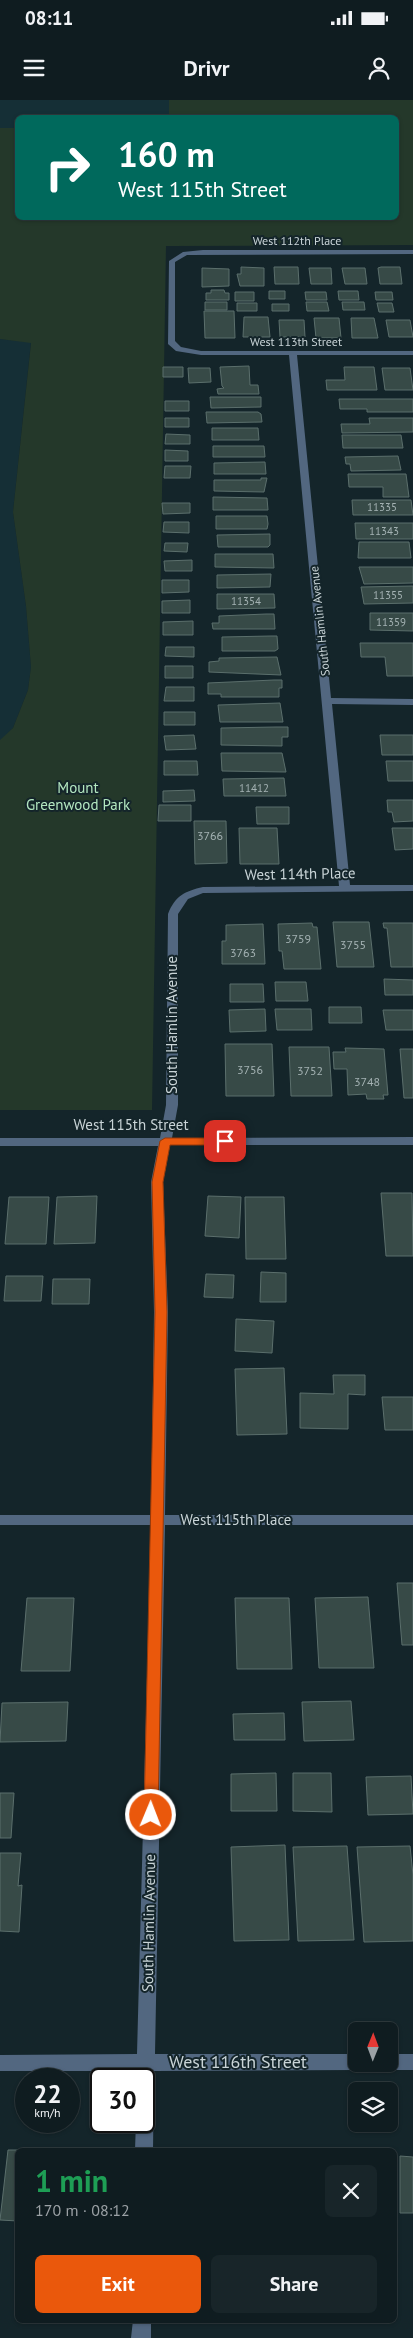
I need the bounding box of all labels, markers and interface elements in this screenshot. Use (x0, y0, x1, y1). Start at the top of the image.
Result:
text: 08:11 (25, 6, 73, 30)
icon: menu (20, 54, 48, 82)
text: Drivr (183, 54, 230, 82)
icon: person (365, 54, 393, 82)
text: 160 m (118, 131, 215, 177)
icon: right (35, 135, 100, 200)
text: West 115th Street (118, 175, 287, 203)
street label: West 112th Place (253, 233, 341, 248)
street label: West 113th Street (250, 334, 342, 349)
house number: 11335 (367, 500, 397, 514)
house number: 11343 (369, 524, 399, 538)
street label: South Hamlin Avenue (306, 565, 333, 677)
house number: 11355 (373, 588, 403, 602)
house number: 11354 (231, 594, 261, 608)
house number: 11359 (376, 615, 406, 629)
park label: Mount Greenwood Park (26, 778, 131, 814)
house number: 11412 (239, 781, 269, 795)
house number: 3766 (197, 828, 223, 843)
street label: West 114th Place (244, 863, 356, 884)
house number: 3759 (285, 931, 311, 946)
house number: 3755 (340, 937, 366, 952)
house number: 3763 (230, 945, 256, 960)
street label: South Hamlin Avenue (162, 956, 181, 1094)
house number: 3756 (237, 1062, 263, 1077)
house number: 3752 (297, 1063, 323, 1078)
house number: 3748 (354, 1074, 380, 1089)
street label: West 115th Street (74, 1115, 188, 1134)
pin (204, 1120, 246, 1162)
icon: arrive (211, 1127, 239, 1155)
street label: West 115th Place (181, 1510, 291, 1529)
position arrow (124, 1788, 176, 1840)
street label: South Hamlin Avenue (138, 1854, 159, 1992)
north arrow (348, 2022, 398, 2072)
map controls (348, 2022, 398, 2132)
street label: West 116th Street (169, 2050, 307, 2073)
speed limit sign: 30 (90, 2068, 155, 2133)
text: 22 (33, 2078, 62, 2110)
button: layers (348, 2082, 398, 2132)
text: km/h (34, 2105, 61, 2120)
text: 1 min (35, 2161, 108, 2200)
button: close (325, 2165, 377, 2217)
text: 170 m · 08:12 (35, 2200, 130, 2220)
button: Exit (35, 2255, 201, 2313)
button: Share (211, 2255, 377, 2313)

